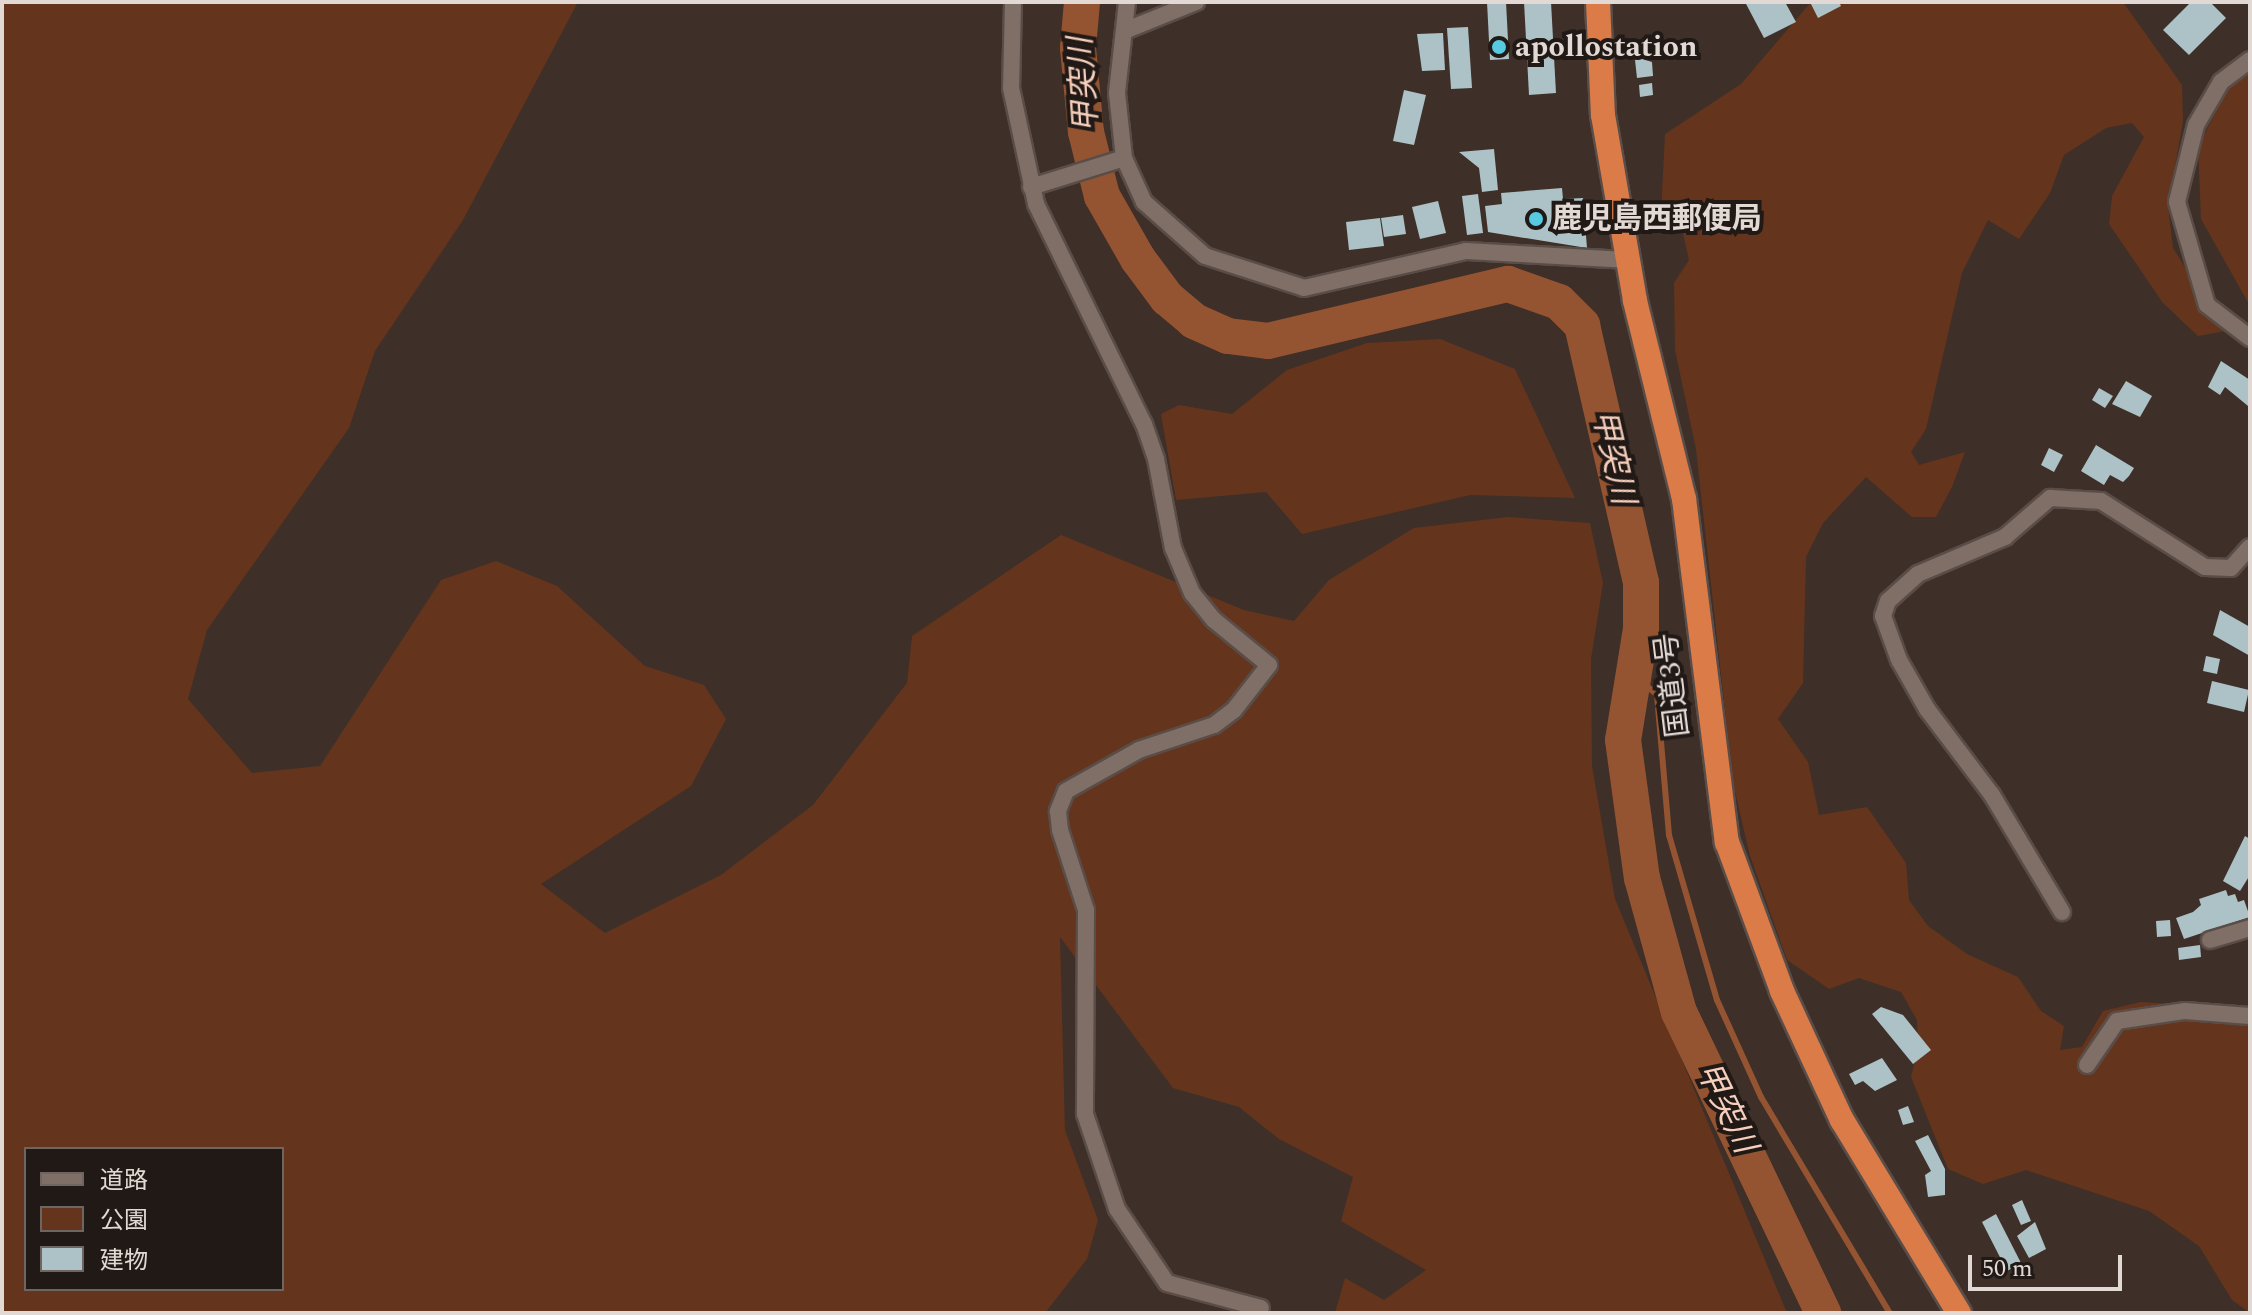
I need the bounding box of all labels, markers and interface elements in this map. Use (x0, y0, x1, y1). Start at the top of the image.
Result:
place label: apollostation (1515, 29, 1697, 65)
water label: 甲突川 (1062, 36, 1108, 134)
marker: apollostation (1490, 38, 1508, 56)
place label: 鹿児島西郵便局 (1552, 201, 1762, 237)
marker: 鹿児島西郵便局 (1527, 210, 1545, 228)
water label: 甲突川 (1582, 406, 1642, 508)
street label: 国道3号 (1649, 631, 1697, 739)
water label: 甲突川 (1687, 1056, 1763, 1160)
legend (24, 1147, 284, 1291)
text: 道路 (100, 1163, 148, 1199)
text: 公園 (100, 1203, 148, 1239)
scale bar (1972, 1239, 2126, 1289)
text: 建物 (100, 1243, 148, 1279)
text: 50 m (1982, 1251, 2033, 1287)

